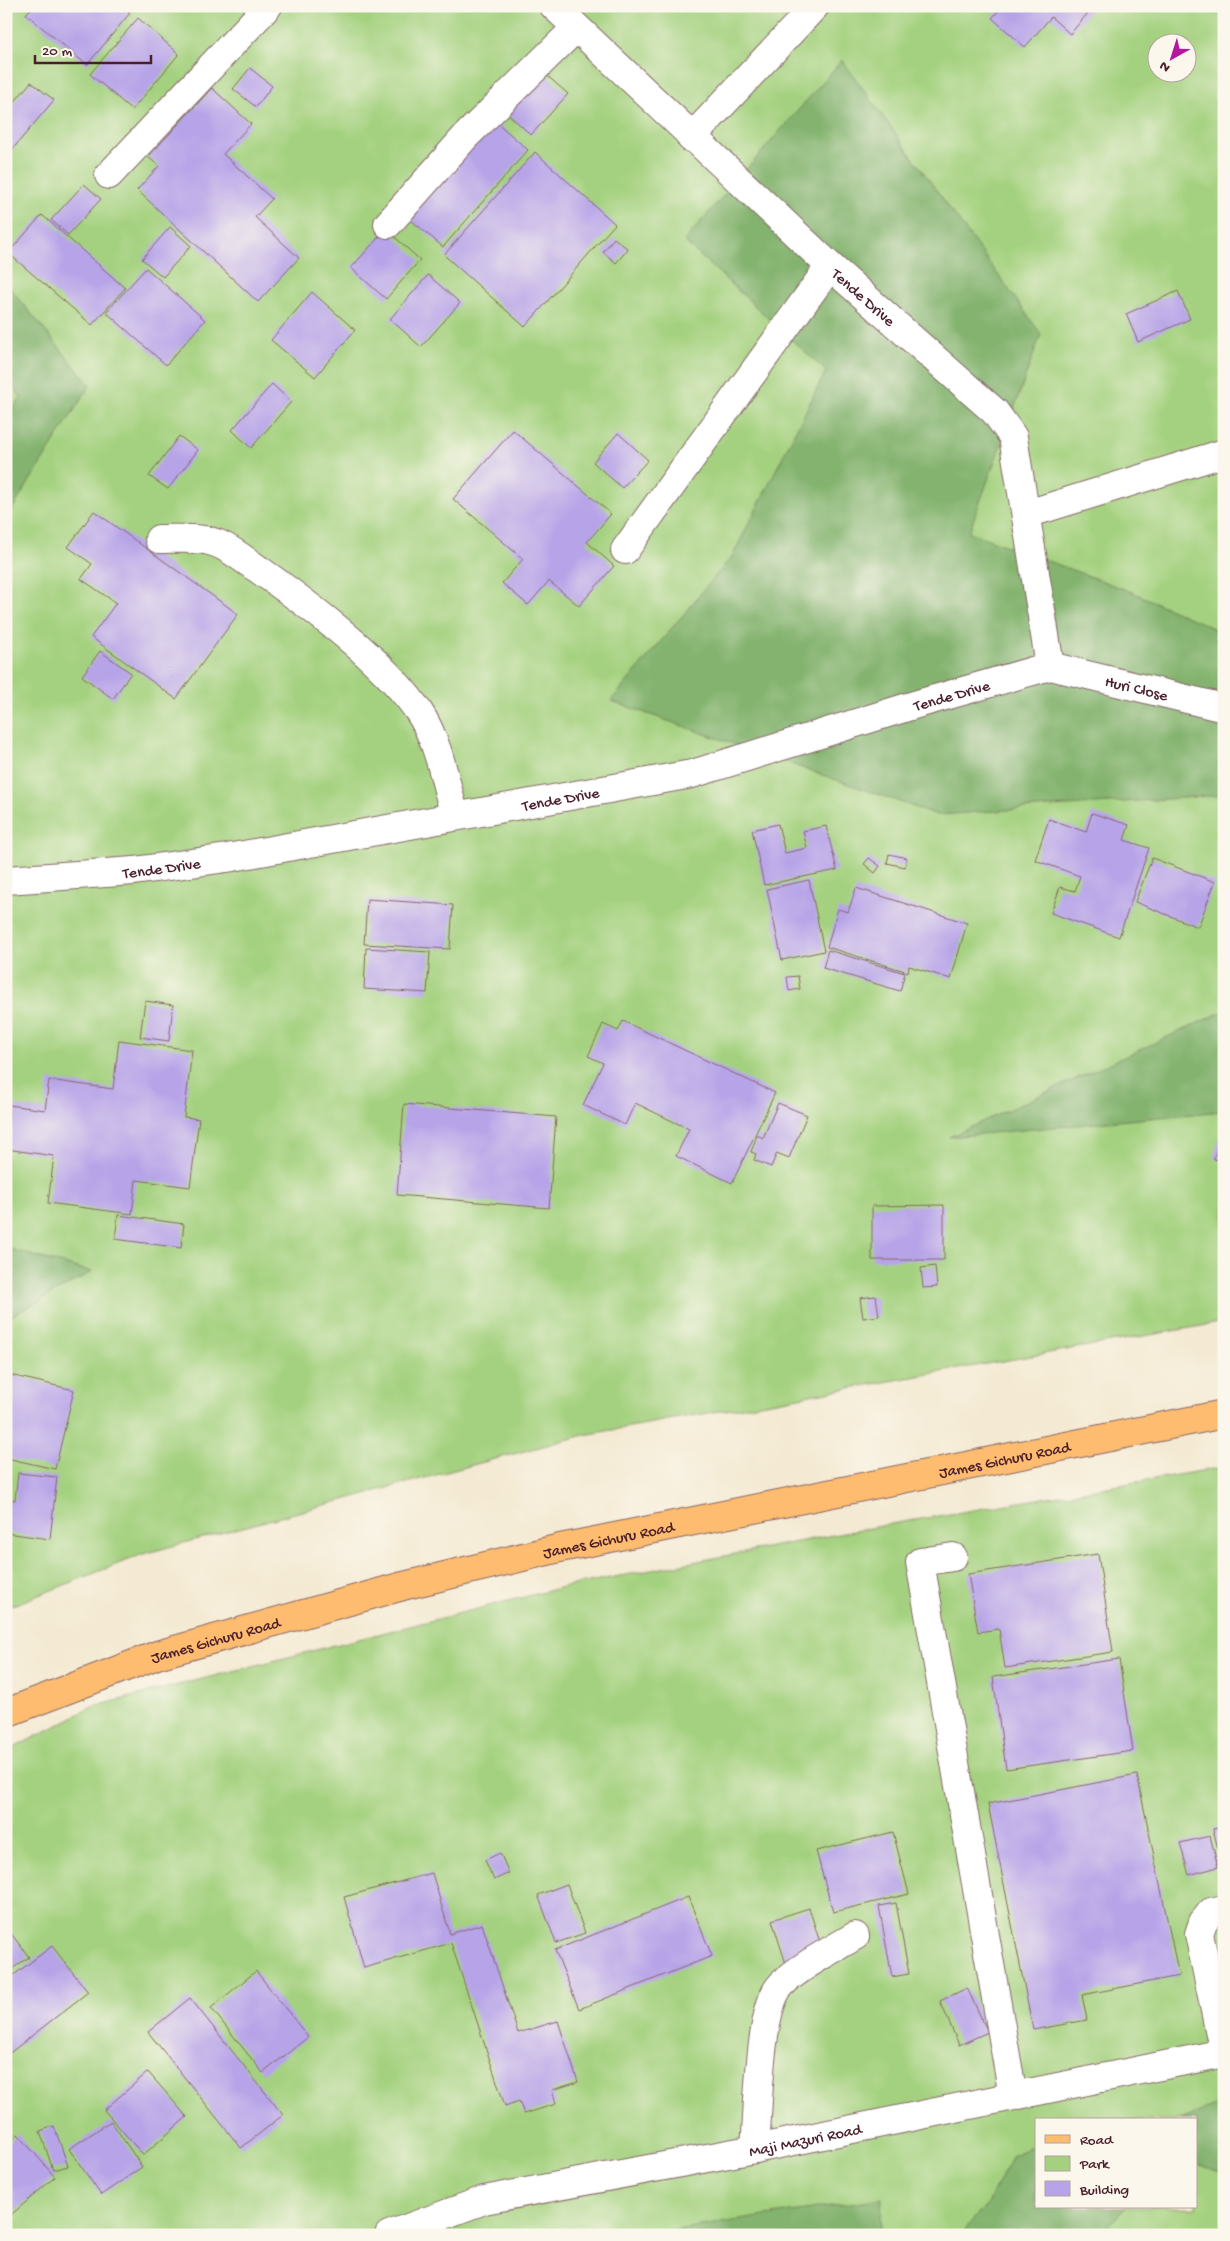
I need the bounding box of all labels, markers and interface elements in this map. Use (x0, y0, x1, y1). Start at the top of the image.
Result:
scale bar (35, 32, 151, 64)
north arrow (1148, 32, 1198, 82)
text: 20 m (42, 43, 72, 61)
text: N (1156, 57, 1174, 76)
street label: Tende Drive (826, 265, 898, 333)
street label: Huri Close (1103, 674, 1170, 707)
street label: Tende Drive (911, 678, 993, 718)
street label: Tende Drive (520, 785, 602, 818)
street label: Tende Drive (121, 856, 203, 885)
street label: James Gichuru Road (938, 1439, 1074, 1484)
street label: James Gichuru Road (541, 1519, 678, 1565)
street label: James Gichuru Road (149, 1614, 284, 1670)
legend (1035, 2118, 1198, 2208)
street label: Maji Mazuri Road (748, 2121, 865, 2163)
text: Road (1080, 2132, 1114, 2150)
text: Park (1079, 2156, 1110, 2174)
text: Building (1079, 2182, 1129, 2200)

